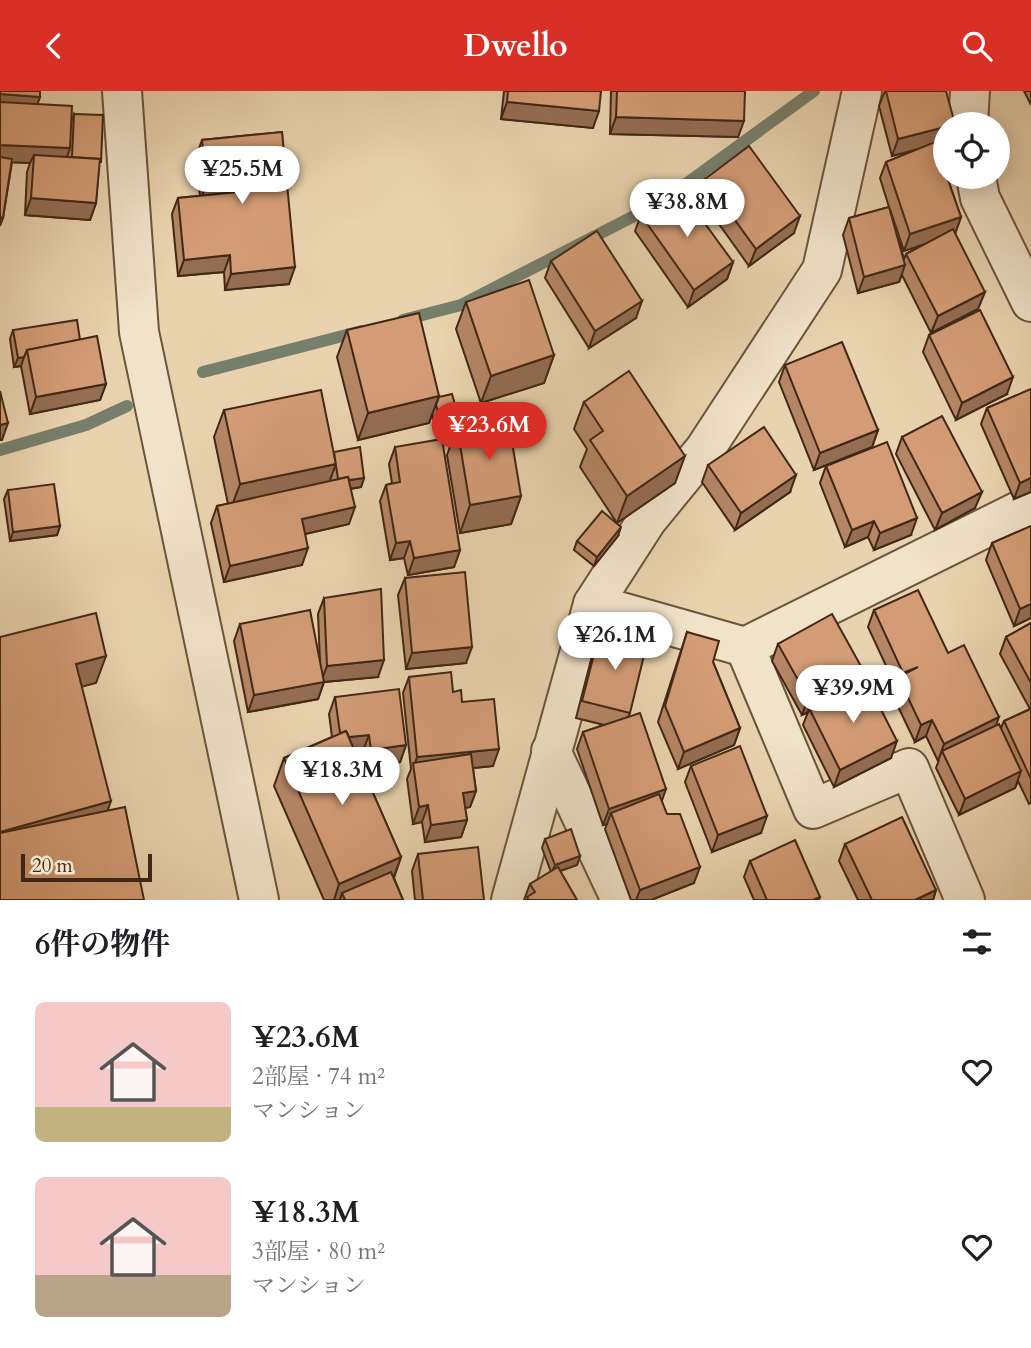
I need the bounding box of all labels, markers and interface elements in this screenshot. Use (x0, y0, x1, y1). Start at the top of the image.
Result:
text: Dwello (463, 24, 568, 68)
icon: back (35, 27, 73, 65)
icon: search (958, 27, 996, 65)
map controls (933, 112, 1010, 189)
button: locate (933, 112, 1010, 189)
pin: ¥25.5M (185, 146, 299, 206)
text: ¥25.5M (201, 153, 283, 184)
pin: ¥38.8M (630, 179, 744, 239)
text: ¥38.8M (646, 186, 728, 217)
pin: ¥23.6M (432, 403, 546, 462)
text: ¥23.6M (448, 409, 530, 440)
pin: ¥26.1M (558, 613, 672, 672)
text: ¥26.1M (574, 619, 656, 650)
pin: ¥39.9M (796, 665, 910, 725)
text: ¥39.9M (812, 672, 894, 703)
pin: ¥18.3M (285, 747, 399, 807)
text: ¥18.3M (301, 754, 383, 785)
scale bar (21, 851, 152, 883)
text: 20 m (32, 853, 73, 879)
icon: filters (958, 923, 996, 961)
text: 6件の物件 (35, 924, 170, 965)
text: ¥23.6M (252, 1017, 360, 1058)
icon: home (91, 1030, 175, 1114)
icon: heart (958, 1053, 996, 1091)
text: 2部屋 · 74 m² (252, 1061, 385, 1092)
text: マンション (252, 1095, 366, 1126)
text: ¥18.3M (252, 1192, 360, 1233)
icon: home (91, 1205, 175, 1289)
icon: heart (958, 1228, 996, 1266)
text: 3部屋 · 80 m² (252, 1236, 385, 1267)
text: マンション (252, 1270, 366, 1301)

